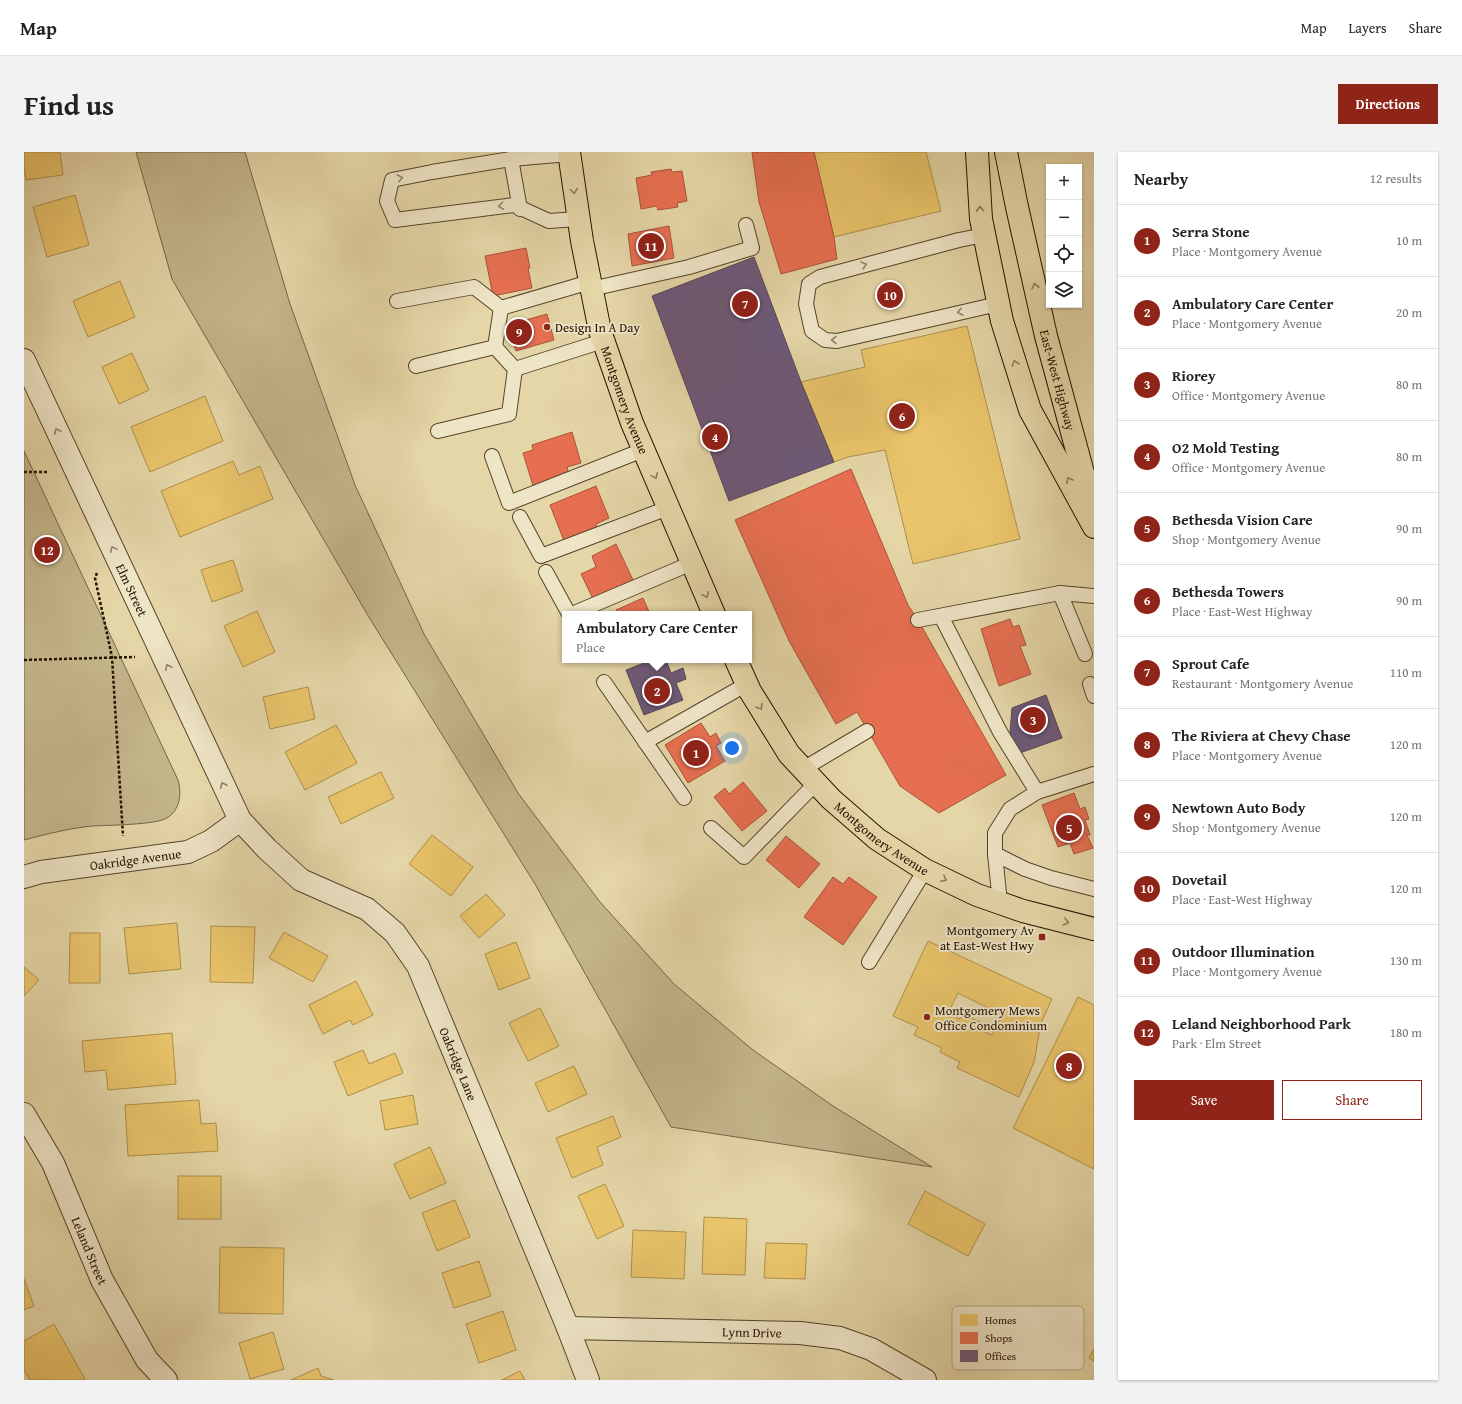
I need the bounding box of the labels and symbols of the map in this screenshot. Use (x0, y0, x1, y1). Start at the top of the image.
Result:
one-way arrow (397, 175, 403, 183)
one-way arrow (569, 188, 578, 194)
one-way arrow (498, 202, 504, 211)
one-way arrow (976, 206, 985, 212)
pin: 11 (638, 231, 664, 261)
one-way arrow (860, 261, 867, 270)
pin: 10 (877, 280, 903, 310)
one-way arrow (1031, 282, 1039, 289)
pin: 7 (732, 289, 758, 319)
one-way arrow (957, 308, 964, 316)
pin: 9 (506, 317, 532, 347)
place label: Design In A Day (555, 318, 640, 337)
marker: Design In A Day (542, 322, 552, 332)
street label: East-West Highway (1035, 328, 1081, 433)
one-way arrow (830, 336, 836, 344)
street label: Montgomery Avenue (596, 343, 654, 457)
one-way arrow (1011, 359, 1020, 366)
pin: 6 (889, 401, 915, 431)
pin: 4 (702, 422, 728, 452)
one-way arrow (54, 428, 62, 436)
one-way arrow (650, 473, 658, 480)
one-way arrow (1066, 477, 1073, 484)
pin: 12 (34, 535, 60, 565)
one-way arrow (110, 546, 118, 554)
street label: Elm Street (111, 560, 153, 620)
one-way arrow (701, 591, 709, 599)
one-way arrow (165, 664, 173, 671)
pin: 2 (644, 676, 670, 706)
one-way arrow (756, 703, 763, 710)
pin: 3 (1020, 705, 1046, 735)
pin: 1 (683, 738, 709, 768)
your location (722, 738, 742, 758)
one-way arrow (220, 781, 228, 789)
street label: Montgomery Avenue (830, 797, 932, 880)
pin: 5 (1056, 813, 1082, 843)
street label: Oakridge Avenue (89, 844, 182, 875)
one-way arrow (940, 874, 948, 882)
one-way arrow (1063, 917, 1070, 926)
place label: Montgomery Av at East-West Hwy (940, 921, 1035, 955)
marker: Montgomery Av at East-West Hwy (1037, 932, 1047, 942)
place label: Montgomery Mews Office Condominium (935, 1001, 1047, 1035)
marker: Montgomery Mews Office Condominium (922, 1012, 932, 1022)
street label: Oakridge Lane (435, 1024, 482, 1104)
pin: 8 (1056, 1051, 1082, 1081)
street label: Leland Street (67, 1214, 113, 1289)
legend (952, 1306, 1084, 1370)
text: Homes (985, 1312, 1016, 1328)
street label: Lynn Drive (722, 1322, 782, 1342)
text: Shops (985, 1330, 1012, 1346)
text: Offices (985, 1348, 1016, 1364)

